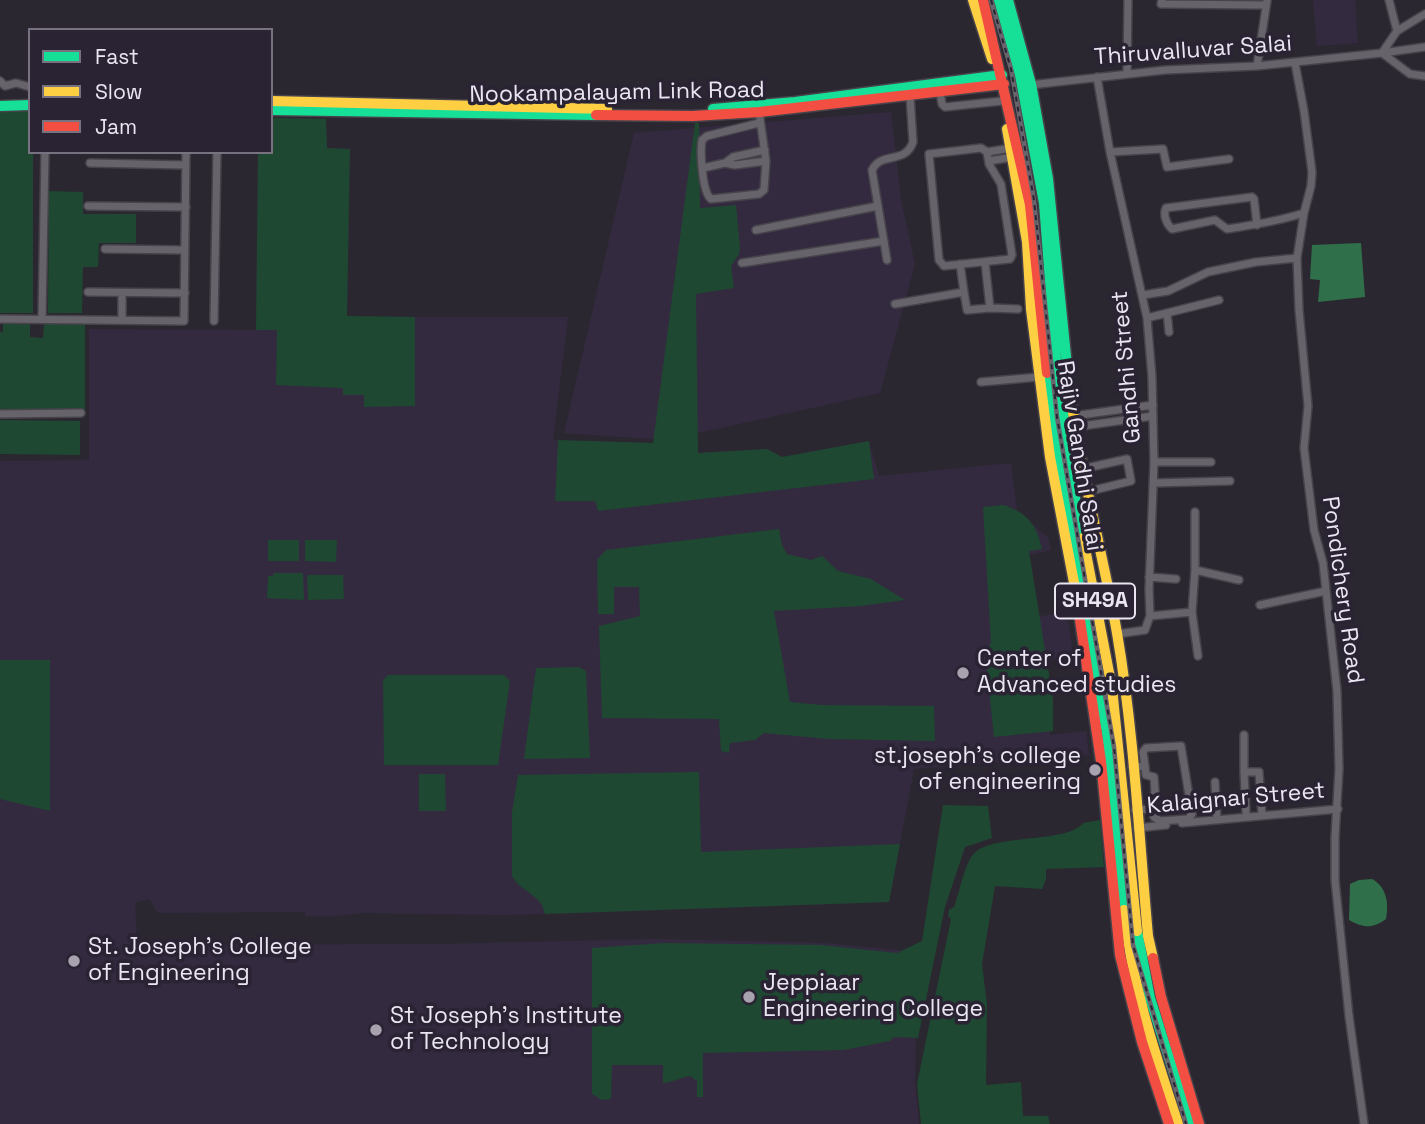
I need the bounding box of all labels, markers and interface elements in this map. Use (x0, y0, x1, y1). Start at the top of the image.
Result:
legend (28, 28, 273, 154)
street label: Thiruvalluvar Salai (1093, 30, 1293, 72)
text: Fast (95, 43, 139, 70)
street label: Nookampalayam Link Road (469, 77, 765, 109)
text: Slow (95, 78, 143, 105)
text: Jam (95, 113, 137, 140)
street label: Gandhi Street (1107, 289, 1147, 445)
street label: Rajiv Gandhi Salai (1050, 359, 1108, 553)
street label: Pondichery Road (1315, 495, 1369, 685)
road number: SH49A (1055, 584, 1135, 618)
place label: Center of Advanced studies (977, 646, 1176, 700)
marker: Center of Advanced studies (955, 665, 971, 681)
place label: st.joseph's college of engineering (874, 743, 1081, 797)
marker: st.joseph's college of engineering (1087, 762, 1103, 778)
street label: Kalaignar Street (1146, 777, 1326, 821)
place label: St. Joseph's College of Engineering (88, 934, 312, 988)
marker: St. Joseph's College of Engineering (66, 953, 82, 969)
place label: Jeppiaar Engineering College (763, 970, 983, 1024)
marker: Jeppiaar Engineering College (741, 989, 757, 1005)
place label: St Joseph's Institute of Technology (390, 1003, 622, 1057)
marker: St Joseph's Institute of Technology (368, 1022, 384, 1038)

